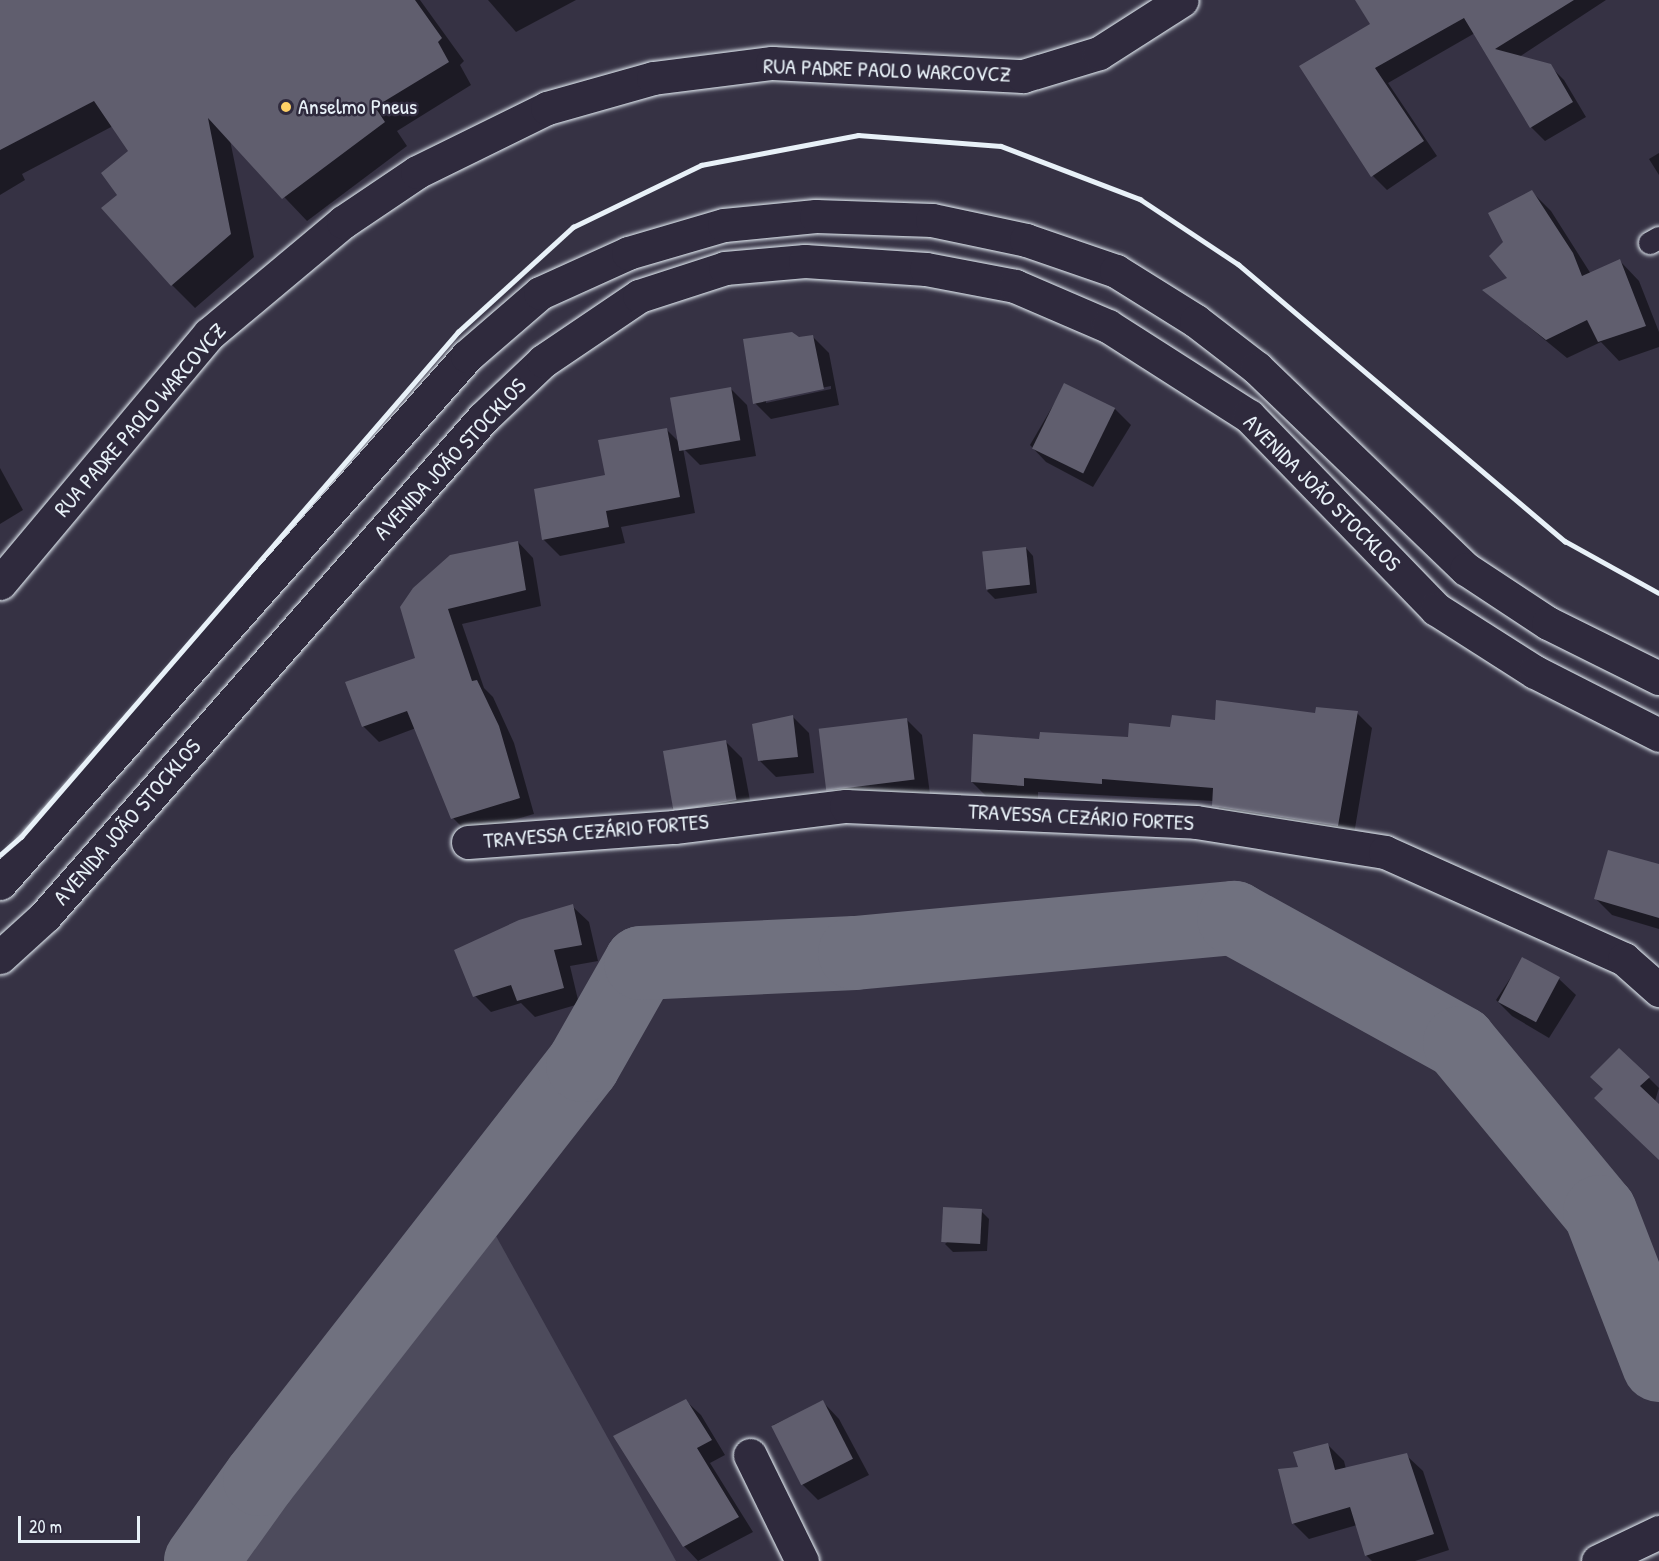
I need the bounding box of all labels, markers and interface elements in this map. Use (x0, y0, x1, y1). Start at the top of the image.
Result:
street label: RUA PADRE PAOLO WARCOVCZ (763, 52, 1011, 88)
place label: Anselmo Pneus (298, 94, 417, 120)
marker: Anselmo Pneus (279, 100, 293, 114)
street label: RUA PADRE PAOLO WARCOVCZ (49, 318, 231, 522)
street label: AVENIDA JOÃO STOCKLOS (368, 373, 532, 545)
street label: AVENIDA JOÃO STOCKLOS (1238, 409, 1406, 577)
street label: AVENIDA JOÃO STOCKLOS (48, 734, 206, 910)
street label: TRAVESSA CEZÁRIO FORTES (968, 798, 1194, 836)
street label: TRAVESSA CEZÁRIO FORTES (482, 808, 710, 854)
scale bar (21, 1504, 142, 1542)
text: 20 m (29, 1514, 62, 1539)

